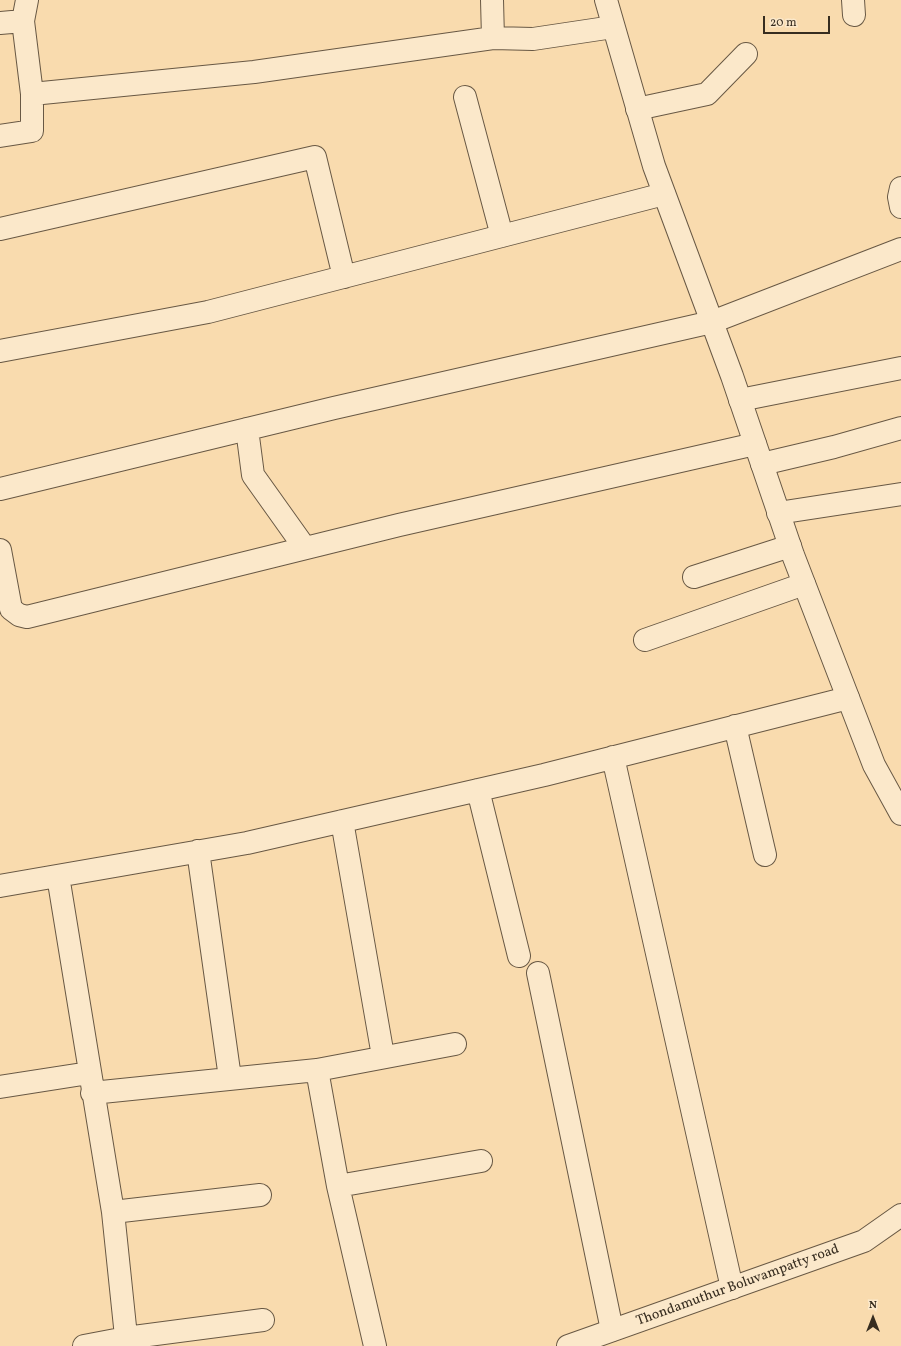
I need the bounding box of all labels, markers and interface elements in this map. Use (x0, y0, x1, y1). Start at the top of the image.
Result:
scale bar (765, 8, 832, 34)
text: 20 m (770, 15, 797, 31)
street label: Thondamuthur Boluvampatty road (634, 1241, 842, 1331)
north arrow (853, 1298, 893, 1338)
text: N (869, 1298, 877, 1313)

